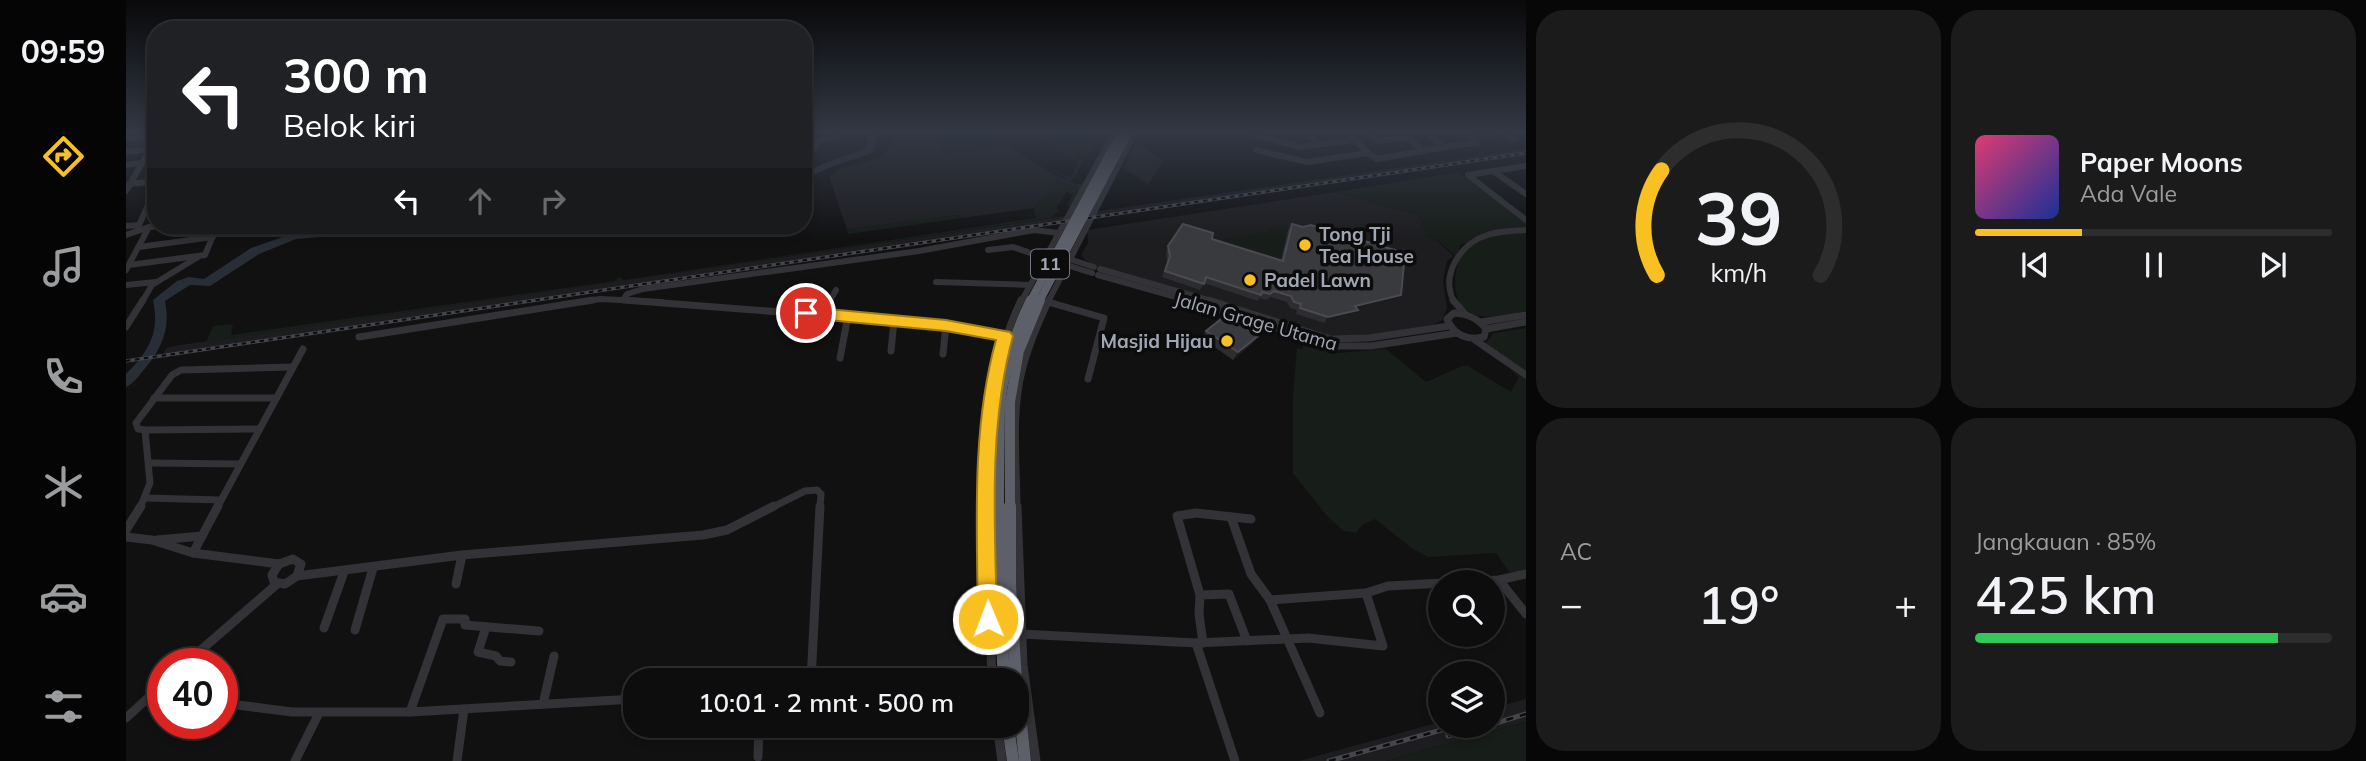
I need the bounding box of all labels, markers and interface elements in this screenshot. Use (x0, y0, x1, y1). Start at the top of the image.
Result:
text: 09:59 (21, 31, 105, 71)
text: 300 m (283, 44, 429, 105)
icon: left (168, 49, 259, 140)
text: Belok kiri (283, 105, 416, 145)
icon: directions (39, 132, 88, 181)
text: Paper Moons (2080, 146, 2243, 179)
text: 39 (1695, 173, 1782, 264)
text: Ada Vale (2080, 179, 2177, 208)
icon: left (388, 182, 426, 220)
icon: ahead (461, 182, 499, 220)
icon: right (534, 182, 572, 220)
place label: Tong Tji Tea House (1319, 222, 1414, 268)
marker: Tong Tji Tea House (1297, 237, 1313, 253)
icon: music (39, 242, 88, 291)
icon: previous (2016, 246, 2054, 284)
icon: pause (2135, 246, 2173, 284)
icon: next (2254, 246, 2292, 284)
road number: 11 (1031, 250, 1069, 278)
text: km/h (1710, 257, 1767, 288)
place label: Padel Lawn (1264, 268, 1371, 292)
marker: Padel Lawn (1242, 272, 1258, 288)
pin (776, 283, 836, 343)
street label: Jalan Grage Utama (1172, 286, 1340, 356)
icon: arrive (787, 294, 825, 332)
place label: Masjid Hijau (1101, 329, 1213, 353)
marker: Masjid Hijau (1219, 333, 1235, 349)
icon: phone (39, 352, 88, 401)
icon: climate (39, 462, 88, 511)
text: Jangkauan · 85% (1975, 527, 2156, 556)
text: AC (1560, 537, 1592, 566)
text: 425 km (1975, 562, 2156, 627)
map controls (1428, 570, 1505, 738)
button: search (1428, 570, 1505, 647)
icon: car (39, 572, 88, 621)
text: 19° (1698, 572, 1779, 637)
text: − (1560, 580, 1583, 628)
text: + (1894, 580, 1917, 628)
position arrow (951, 582, 1025, 656)
speed limit sign: 40 (147, 648, 238, 739)
button: layers (1428, 661, 1505, 738)
icon: filters (39, 682, 88, 731)
text: 10:01 · 2 mnt · 500 m (698, 686, 954, 719)

